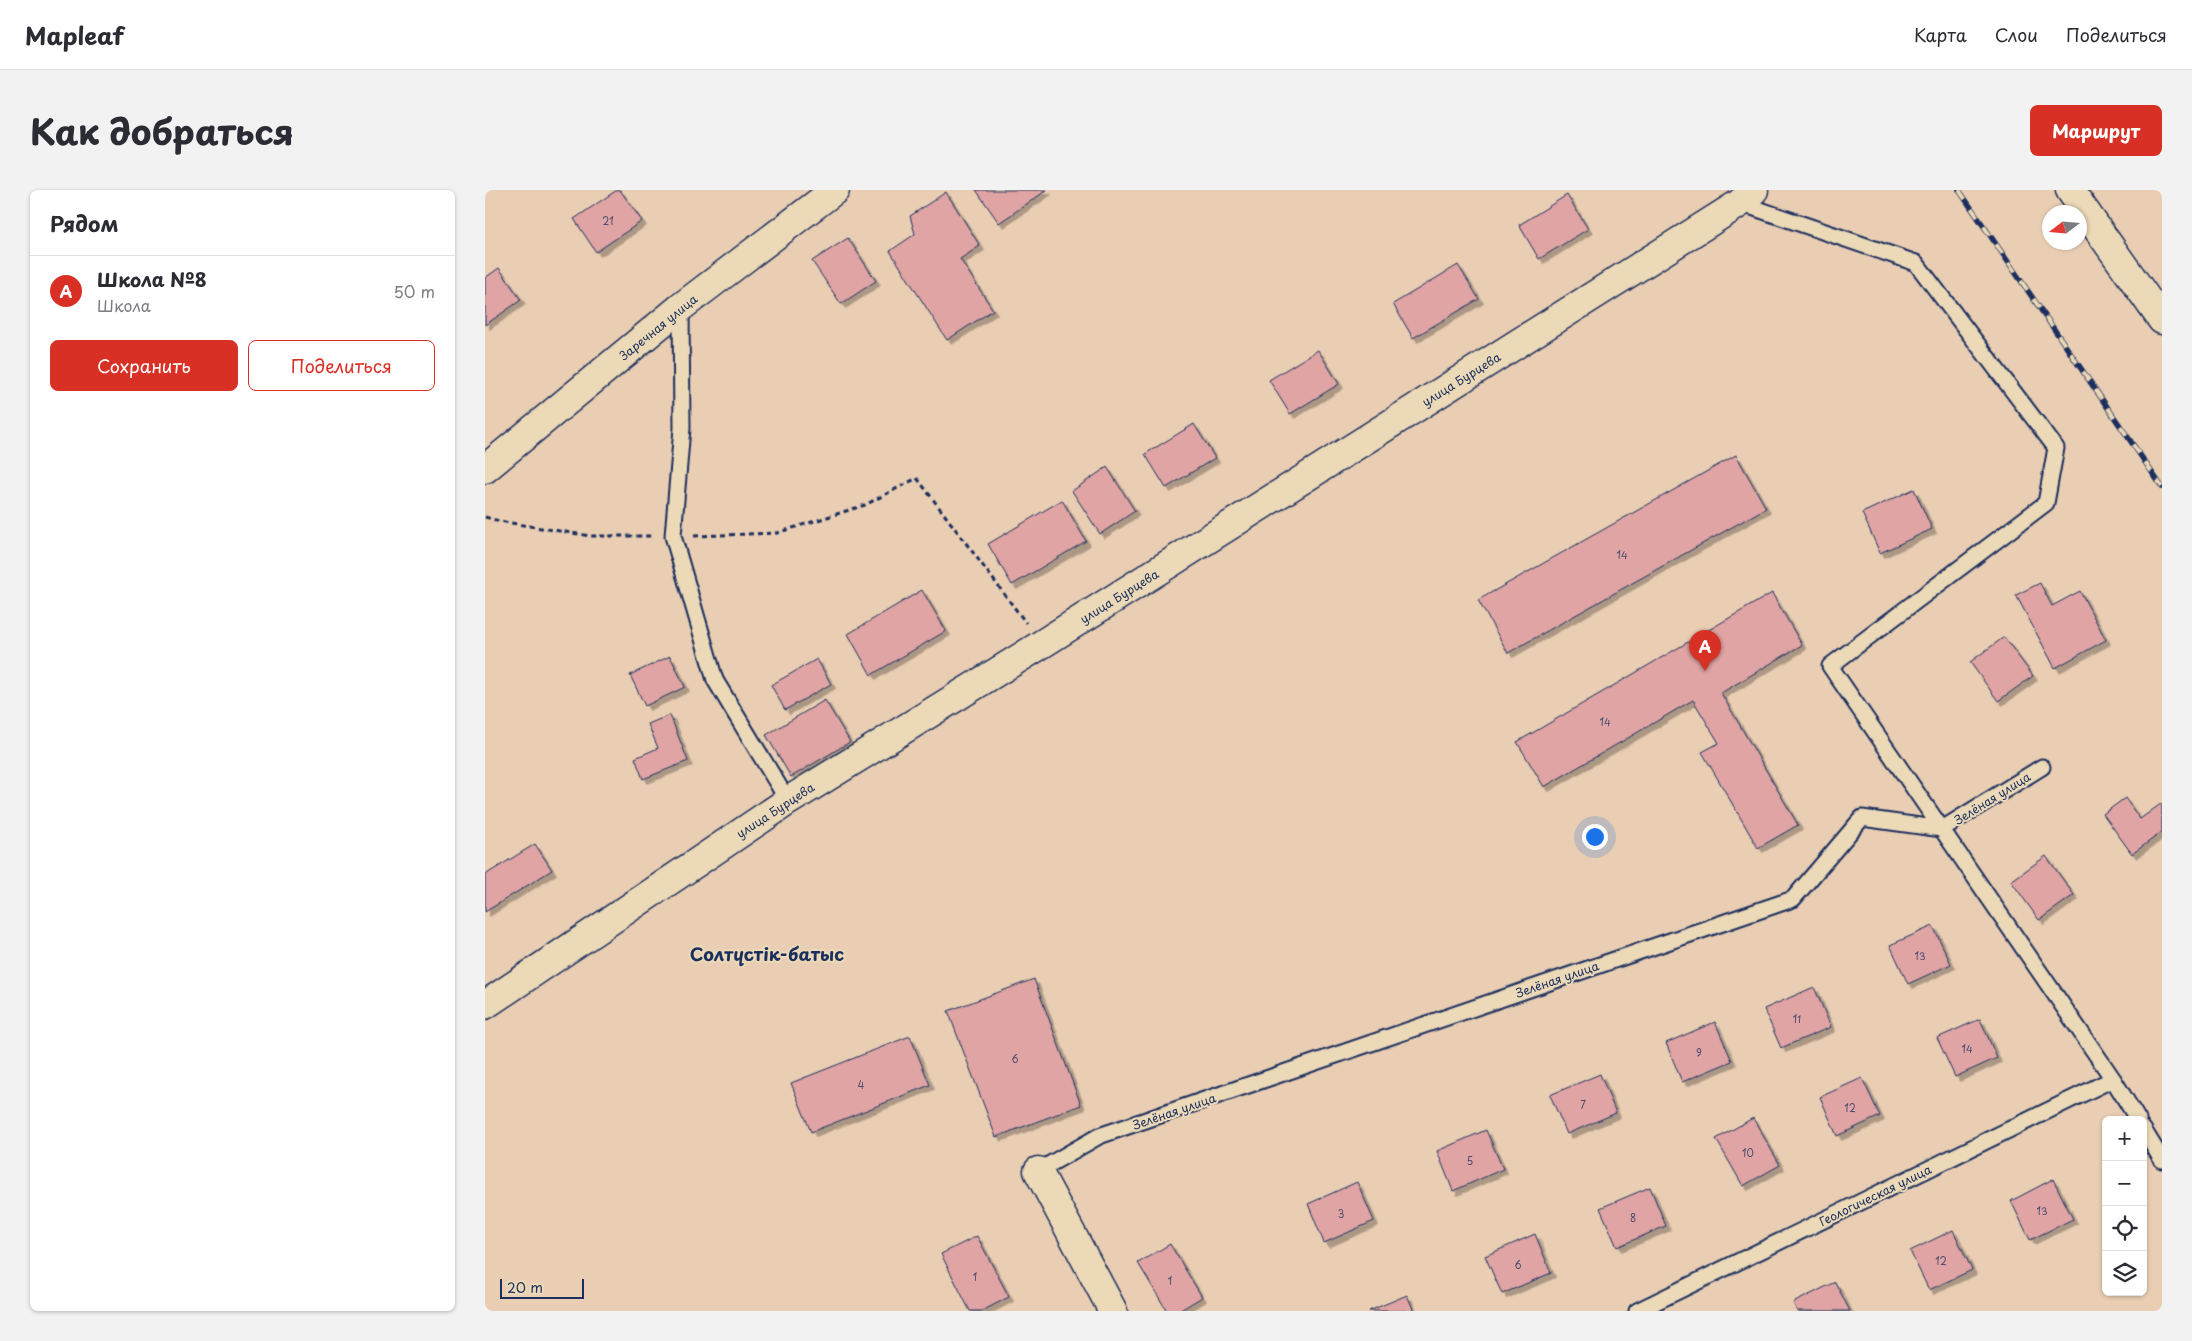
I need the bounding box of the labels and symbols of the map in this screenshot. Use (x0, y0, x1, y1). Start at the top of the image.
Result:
north arrow (2042, 205, 2087, 250)
house number: 21 (602, 213, 614, 228)
street label: Заречная улица (615, 290, 701, 364)
street label: улица Бурцева (1418, 347, 1504, 410)
house number: 14 (1616, 547, 1628, 562)
street label: улица Бурцева (1076, 564, 1162, 627)
pin: A (1689, 630, 1721, 671)
house number: 14 (1599, 714, 1611, 729)
street label: Зелёная улица (1950, 767, 2034, 829)
street label: улица Бурцева (732, 778, 818, 842)
your location (1582, 824, 1608, 850)
district label: Солтүстік-батыс (690, 940, 844, 967)
house number: 13 (1914, 948, 1926, 963)
street label: Зелёная улица (1513, 956, 1602, 1002)
house number: 11 (1793, 1011, 1801, 1026)
house number: 14 (1961, 1041, 1973, 1056)
house number: 9 (1696, 1045, 1702, 1060)
house number: 6 (1011, 1051, 1019, 1066)
house number: 4 (858, 1077, 865, 1092)
street label: Зелёная улица (1130, 1088, 1219, 1134)
house number: 7 (1580, 1097, 1586, 1112)
house number: 12 (1844, 1100, 1856, 1115)
house number: 10 (1742, 1145, 1754, 1160)
house number: 5 (1467, 1153, 1473, 1168)
street label: Геологическая улица (1816, 1160, 1935, 1230)
house number: 13 (2036, 1203, 2048, 1218)
house number: 3 (1338, 1206, 1344, 1221)
house number: 8 (1630, 1210, 1636, 1225)
house number: 12 (1935, 1253, 1947, 1268)
house number: 6 (1514, 1257, 1522, 1272)
house number: 1 (973, 1269, 977, 1284)
house number: 1 (1168, 1273, 1172, 1288)
scale bar (500, 1276, 584, 1299)

